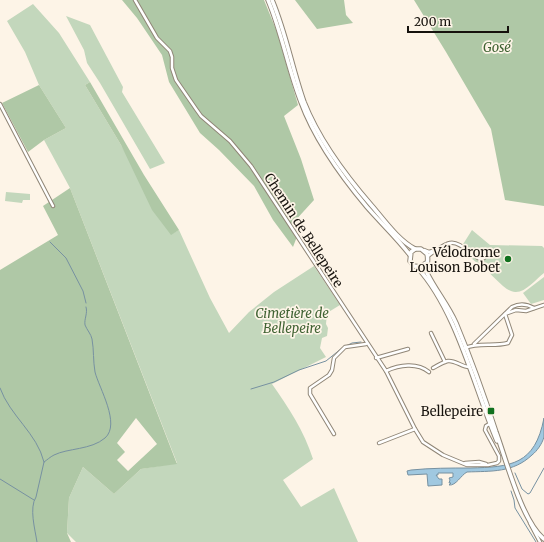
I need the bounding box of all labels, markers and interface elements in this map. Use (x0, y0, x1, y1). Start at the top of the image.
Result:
scale bar (408, 8, 508, 34)
text: 200 m (414, 14, 451, 29)
park label: Gosé (483, 39, 511, 56)
street label: Chemin de Bellepeire (260, 170, 347, 291)
place label: Vélodrome Louison Bobet (410, 244, 500, 276)
marker: Vélodrome Louison Bobet (503, 254, 513, 264)
park label: Cimetière de Bellepeire (255, 305, 329, 337)
place label: Bellepeire (421, 403, 483, 420)
marker: Bellepeire (486, 406, 496, 416)

